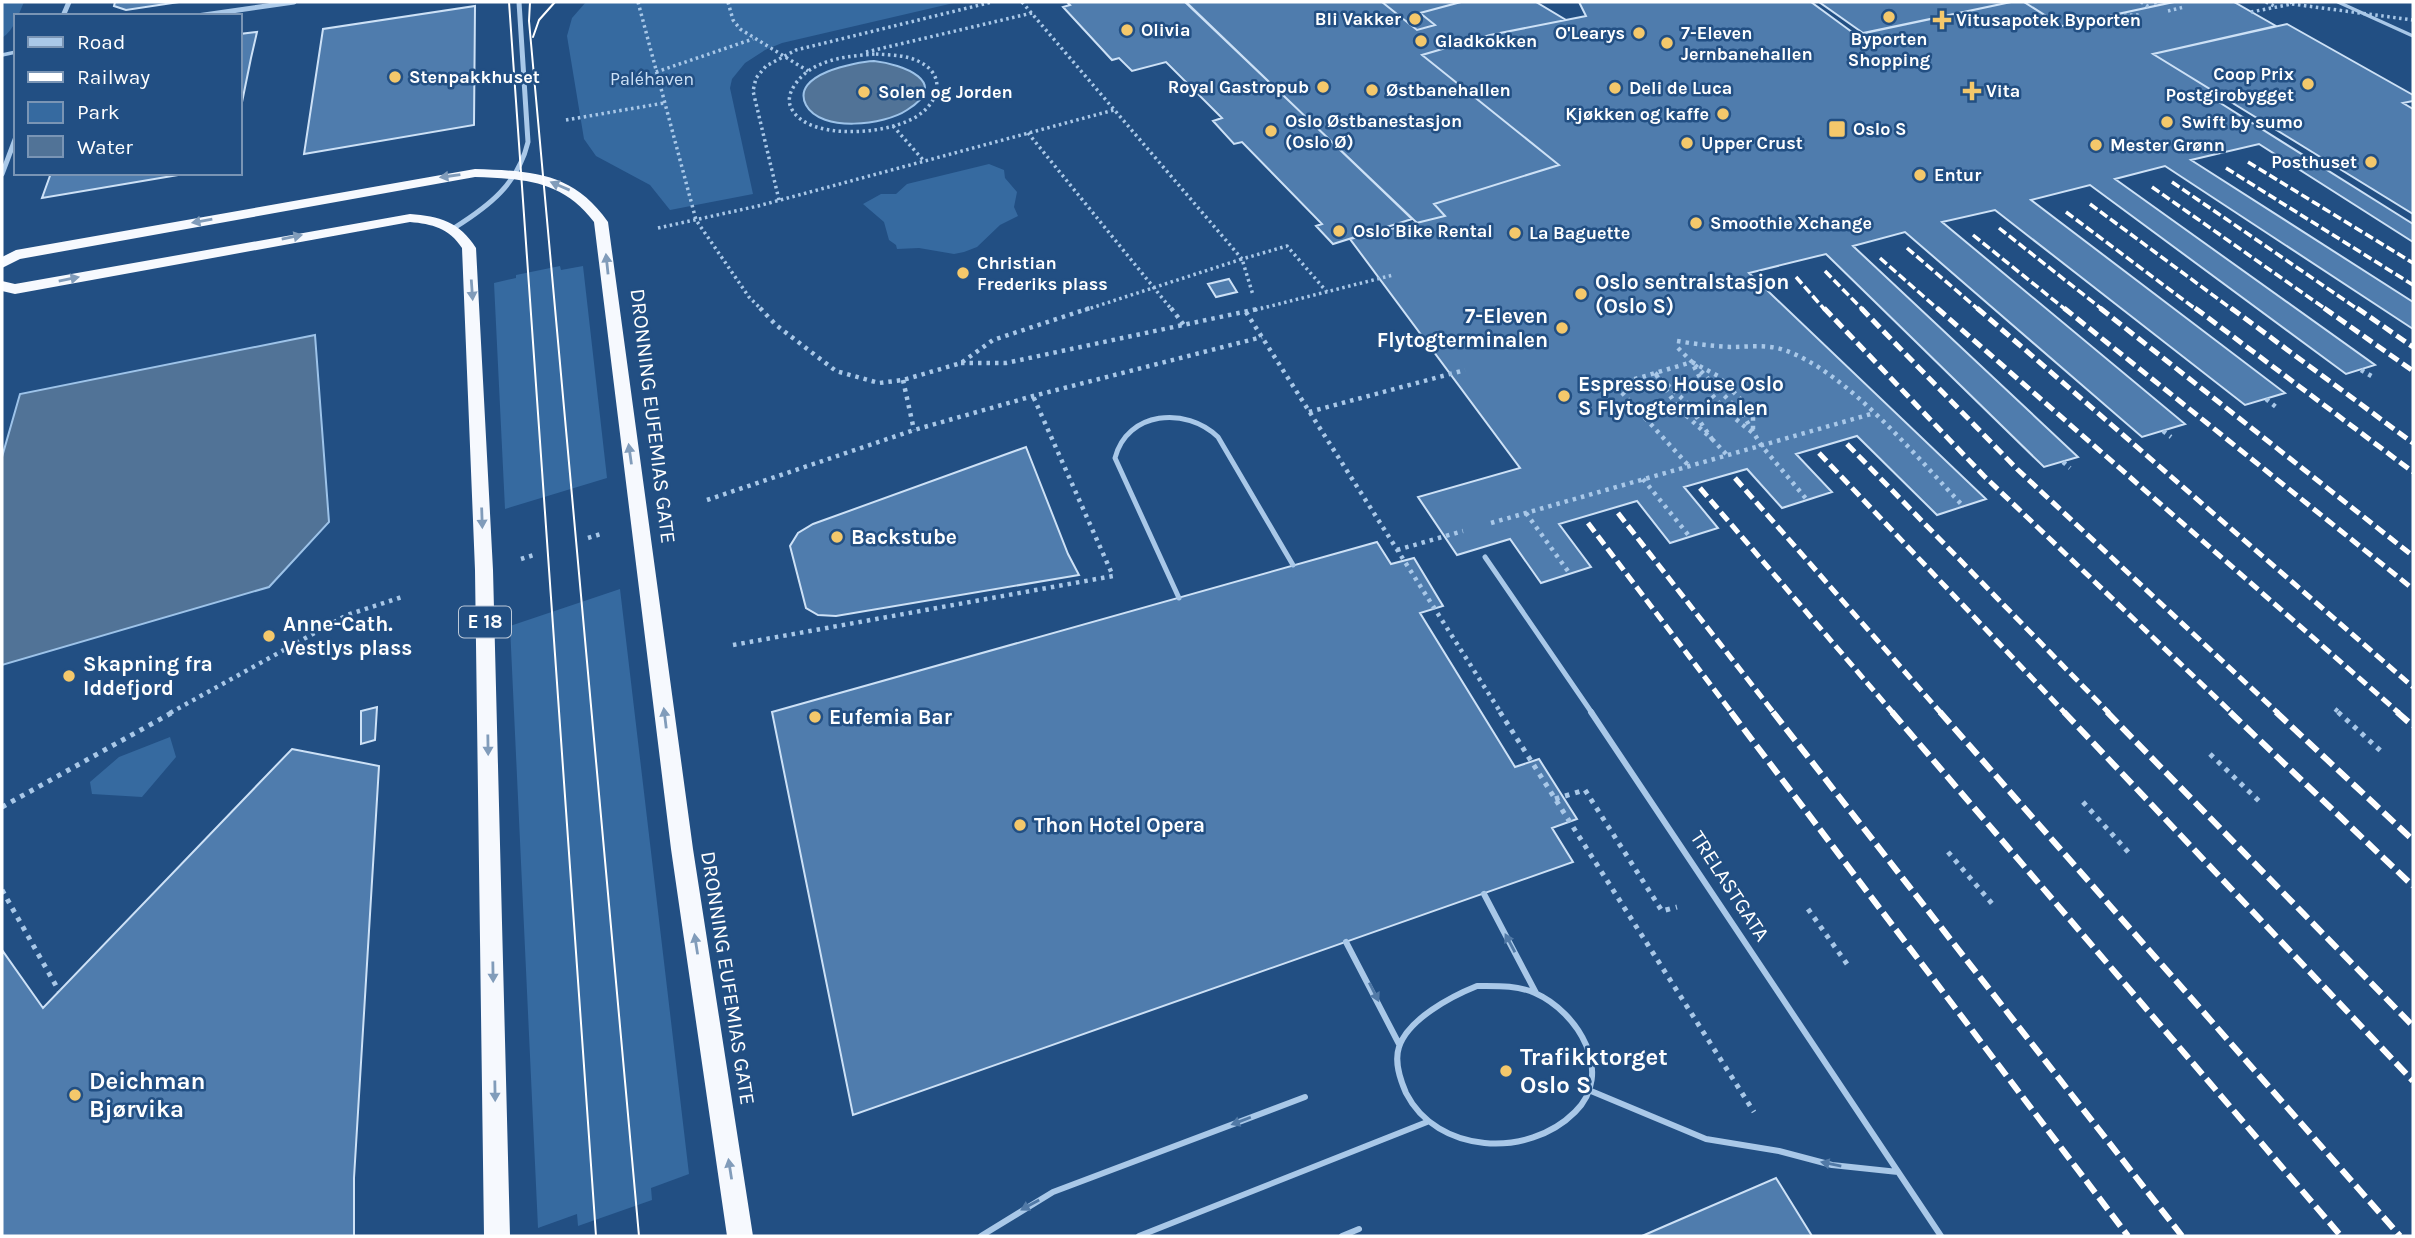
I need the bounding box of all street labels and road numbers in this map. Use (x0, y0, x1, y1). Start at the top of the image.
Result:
street label: DRONNING EUFEMIAS GATE (625, 287, 681, 545)
road number: E 18 (459, 607, 511, 638)
street label: TRELASTGATA (1685, 826, 1775, 946)
street label: DRONNING EUFEMIAS GATE (696, 849, 760, 1107)

